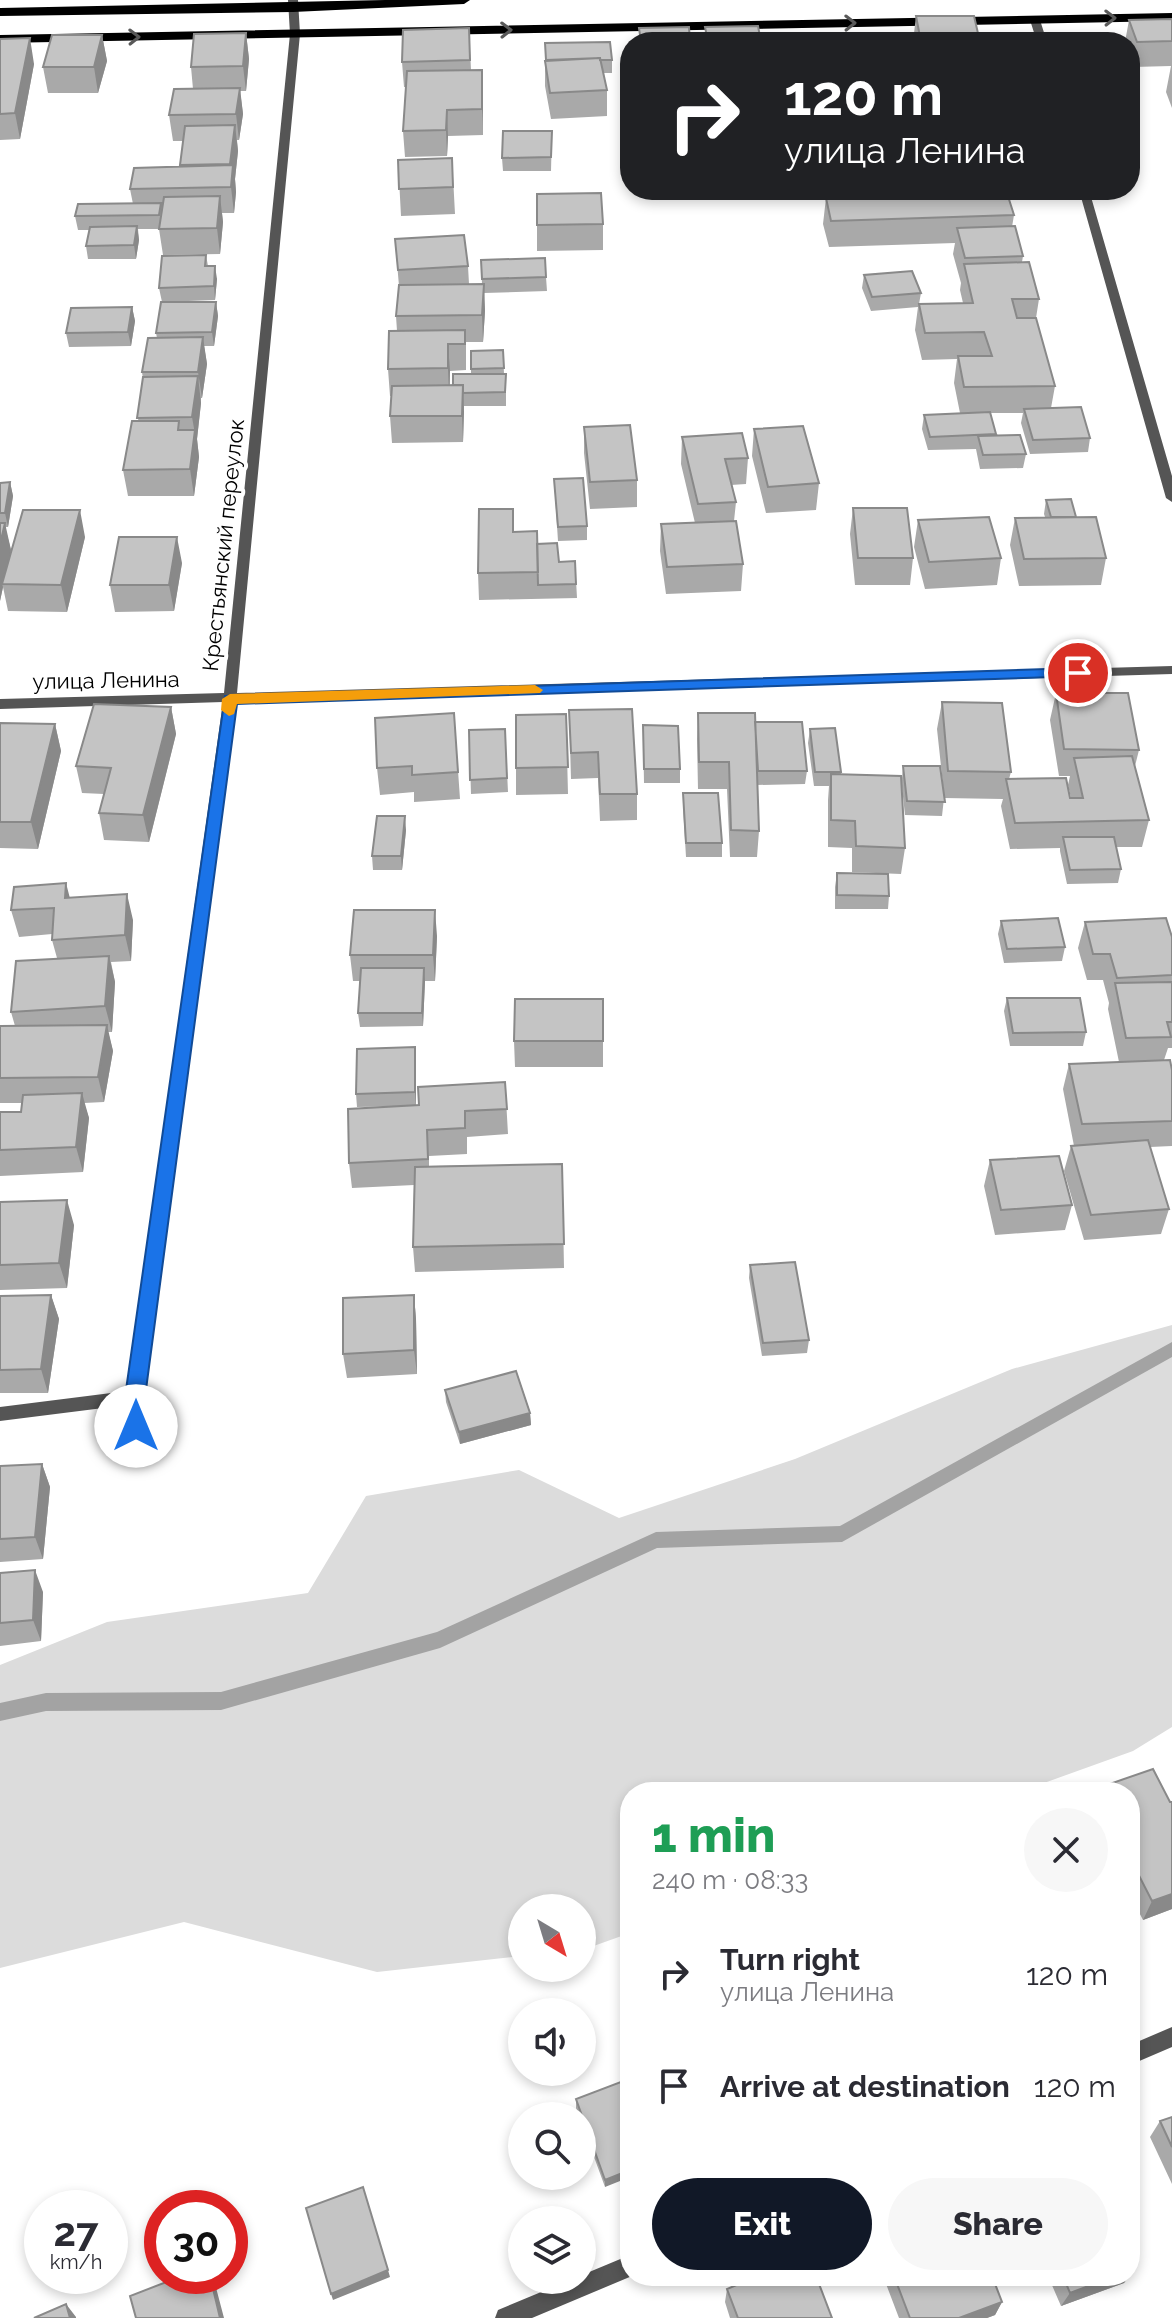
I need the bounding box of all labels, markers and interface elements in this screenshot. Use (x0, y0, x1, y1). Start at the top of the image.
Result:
one-way arrow (1104, 10, 1117, 27)
one-way arrow (844, 15, 857, 32)
one-way arrow (500, 21, 513, 38)
one-way arrow (128, 28, 141, 45)
text: 120 m (784, 62, 943, 128)
icon: right (652, 64, 756, 168)
text: улица Ленина (784, 129, 1025, 171)
street label: Крестьянский переулок (197, 417, 249, 673)
pin (1044, 639, 1112, 707)
icon: arrive (1056, 651, 1100, 695)
street label: улица Ленина (32, 666, 180, 694)
position arrow (94, 1384, 178, 1468)
text: 1 min (652, 1807, 775, 1863)
button: close (1024, 1808, 1108, 1892)
text: 240 m · 08:33 (652, 1865, 808, 1895)
north arrow (508, 1894, 596, 1982)
map controls (508, 1894, 596, 2294)
text: Turn right (720, 1942, 860, 1977)
icon: right (652, 1952, 696, 1996)
text: 120 m (1026, 1957, 1108, 1992)
text: улица Ленина (720, 1977, 894, 2007)
button: sound (508, 1998, 596, 2086)
icon: arrive (652, 2064, 696, 2108)
text: Arrive at destination (720, 2069, 1010, 2104)
text: 120 m (1034, 2069, 1116, 2104)
button: search (508, 2102, 596, 2190)
button: Exit (652, 2178, 872, 2270)
button: Share (888, 2178, 1108, 2270)
speed limit sign: 30 (144, 2190, 248, 2294)
button: layers (508, 2206, 596, 2294)
text: 27 (53, 2208, 98, 2255)
text: km/h (50, 2250, 102, 2274)

